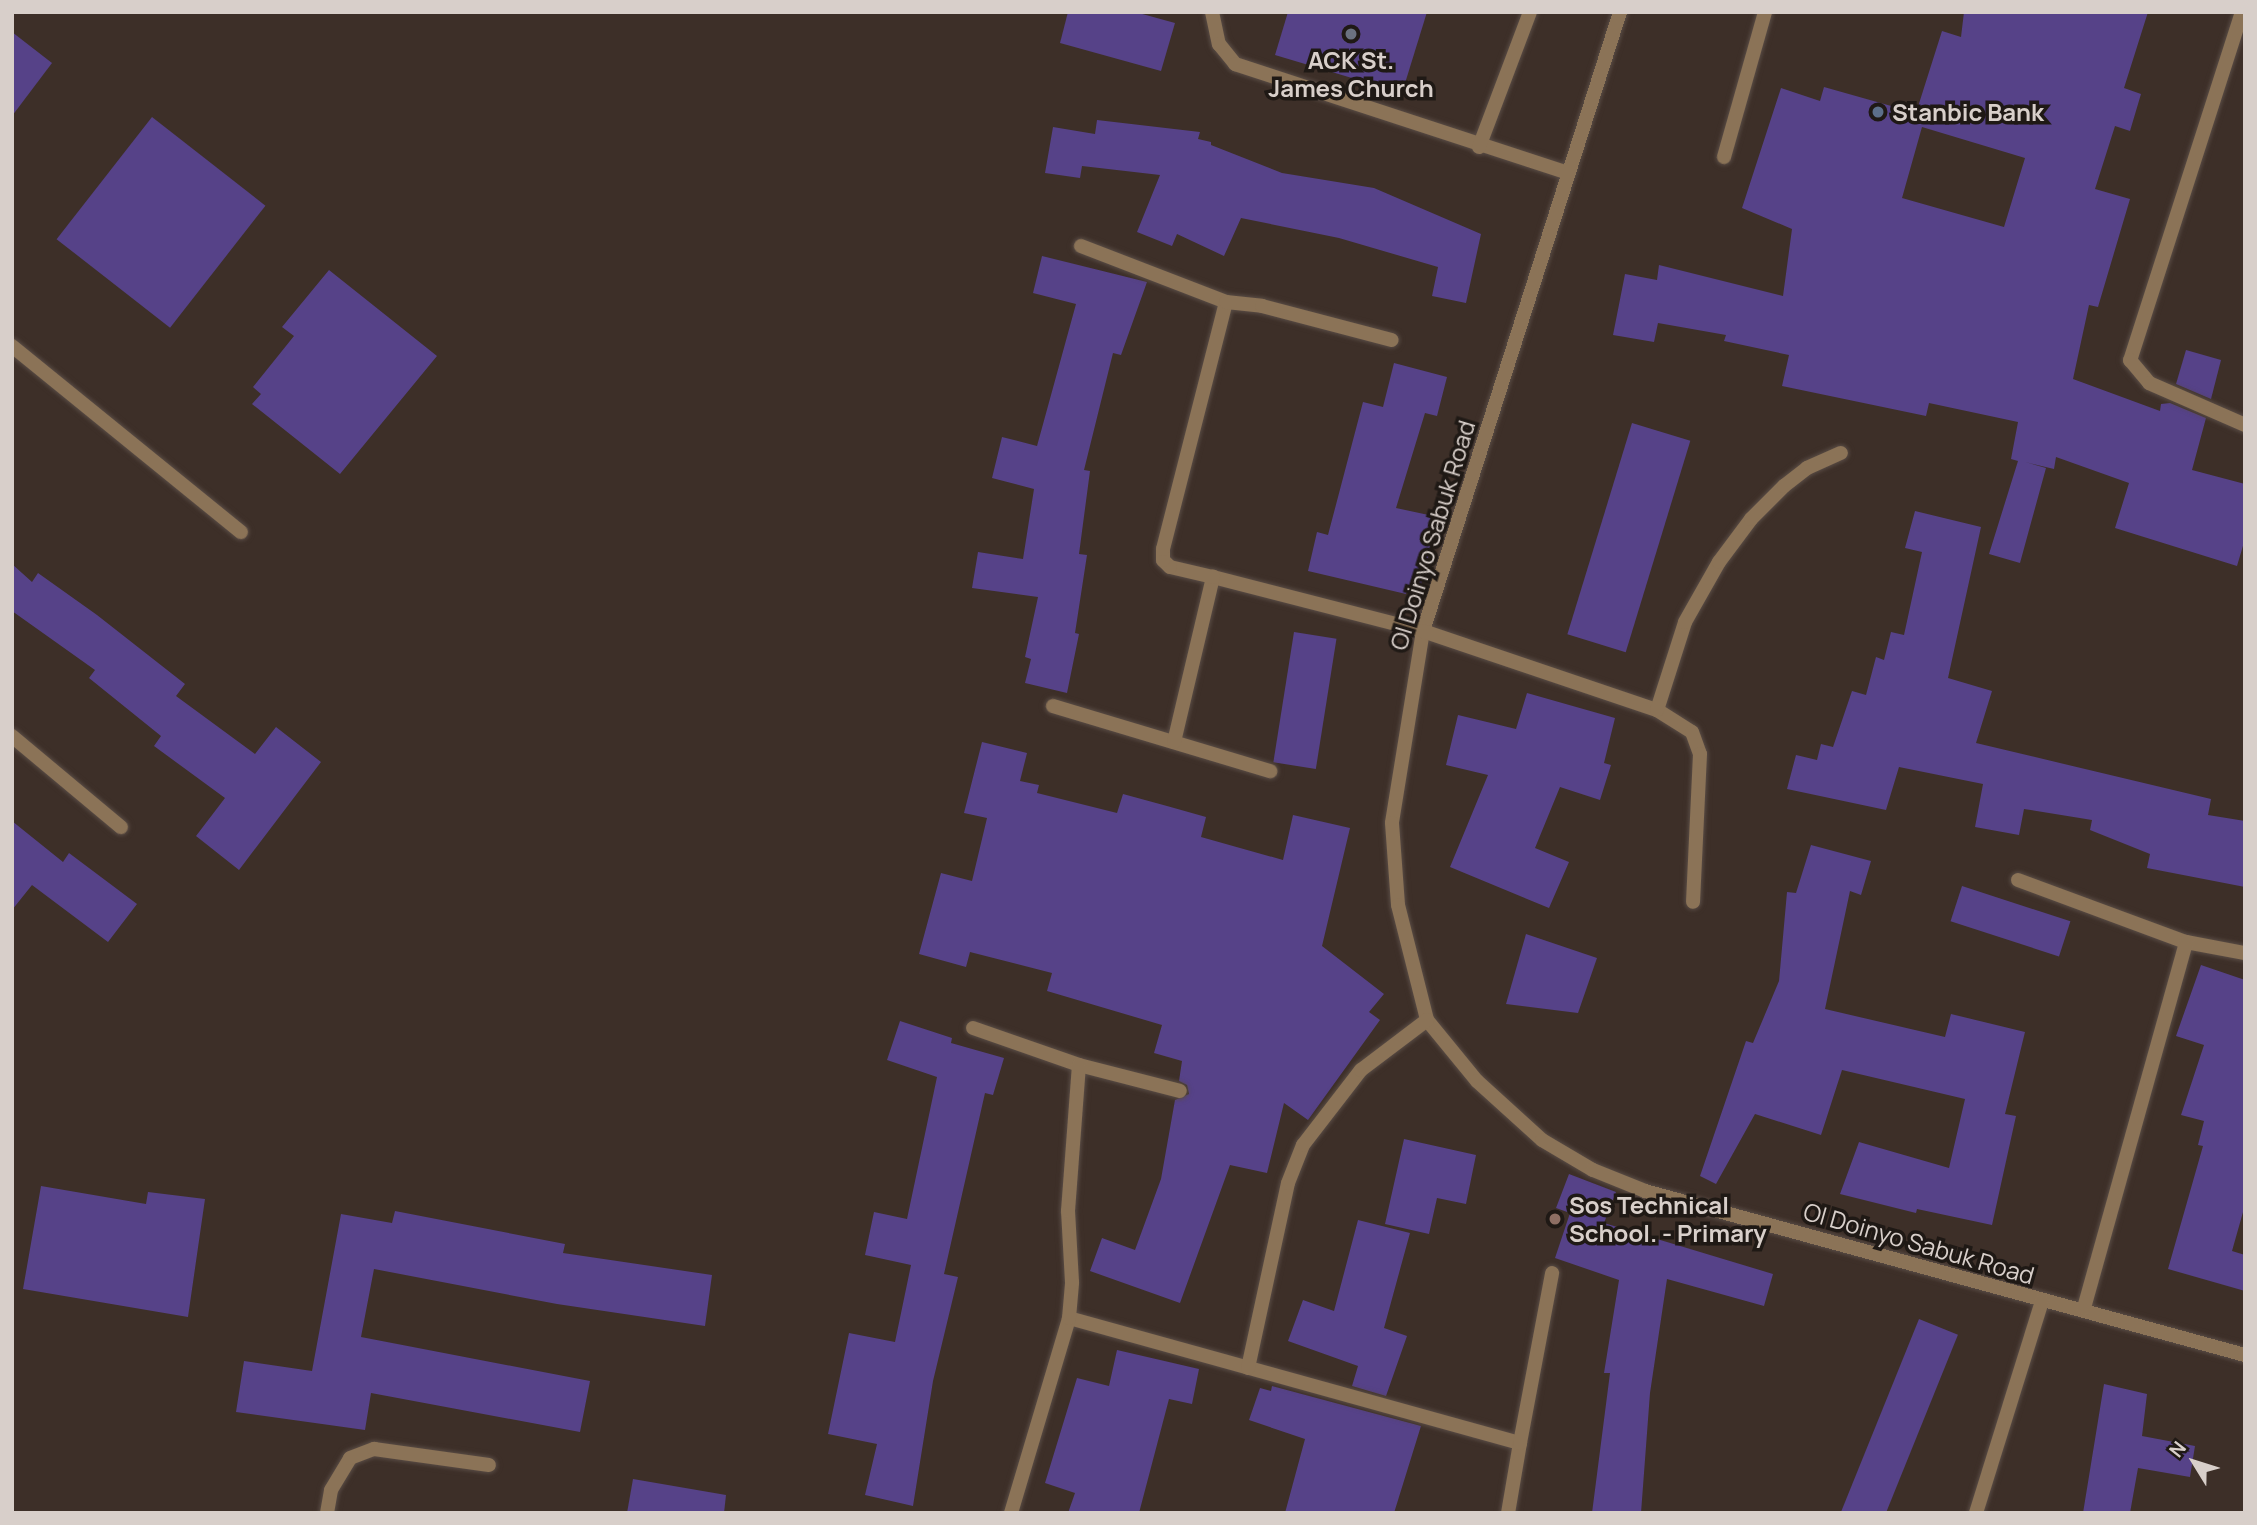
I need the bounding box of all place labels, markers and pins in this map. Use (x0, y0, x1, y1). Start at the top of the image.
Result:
marker: ACK St. James Church (1343, 26, 1359, 42)
place label: ACK St. James Church (1268, 46, 1434, 102)
place label: Stanbic Bank (1892, 98, 2044, 126)
marker: Stanbic Bank (1870, 104, 1886, 120)
place label: Sos Technical School. - Primary (1569, 1191, 1767, 1247)
marker: Sos Technical School. - Primary (1547, 1211, 1563, 1227)

